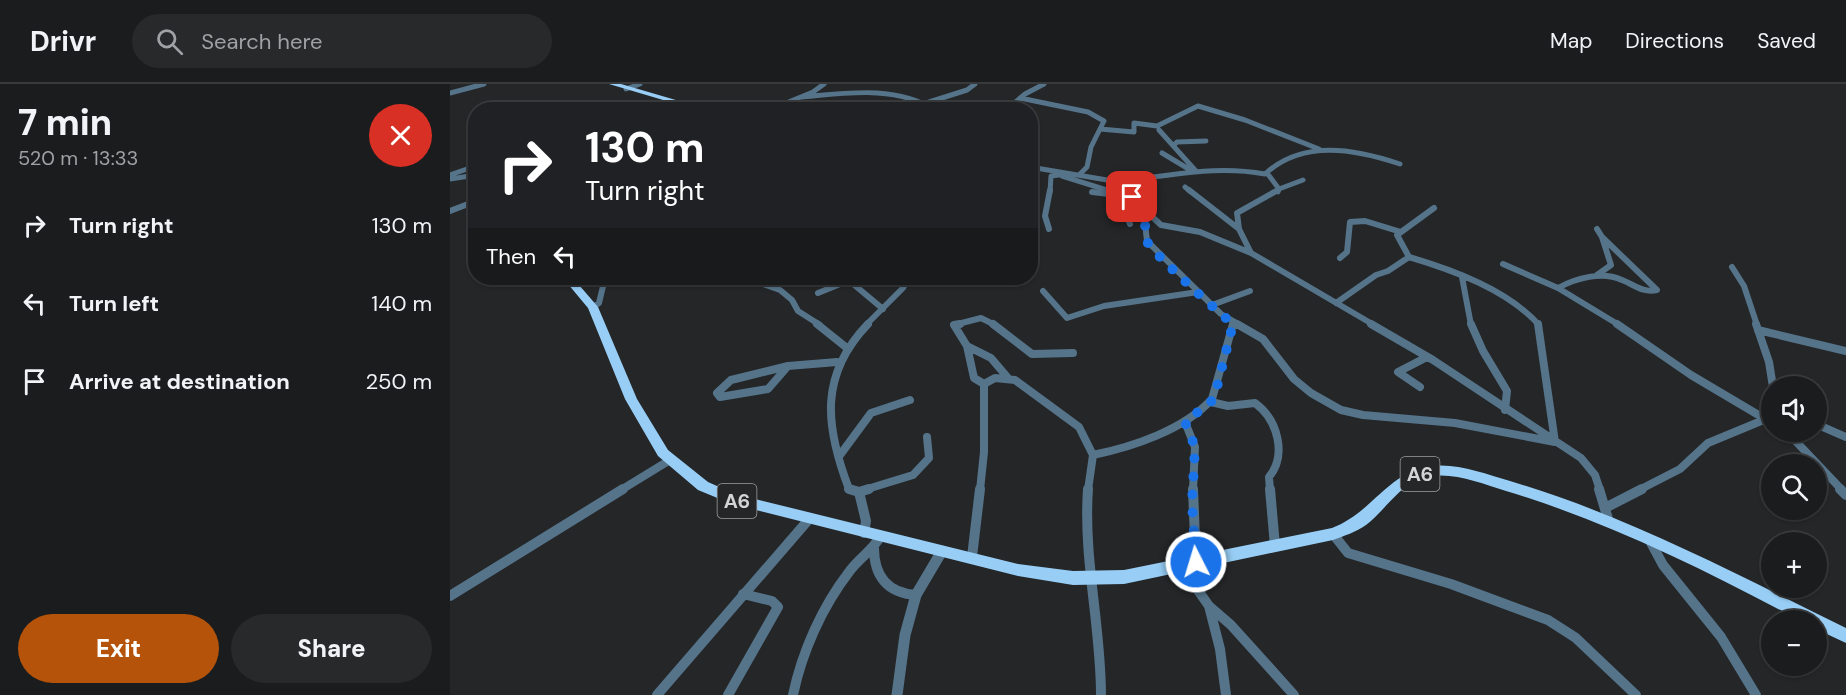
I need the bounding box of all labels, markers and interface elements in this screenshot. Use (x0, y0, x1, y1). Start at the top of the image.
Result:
search box (132, 14, 552, 68)
text: Drivr (30, 23, 96, 60)
icon: search (153, 25, 186, 58)
text: Search here (201, 27, 323, 56)
text: Map (1550, 27, 1592, 55)
text: Directions (1625, 27, 1724, 55)
text: Saved (1757, 27, 1816, 55)
text: 7 min (18, 99, 112, 146)
button: close (369, 104, 432, 167)
text: 130 m (585, 120, 705, 175)
icon: right (486, 126, 564, 204)
text: 520 m · 13:33 (18, 145, 138, 171)
pin (1106, 171, 1157, 222)
text: Turn right (585, 173, 705, 208)
icon: arrive (1115, 180, 1148, 213)
icon: right (18, 209, 51, 242)
text: Turn right (69, 211, 174, 240)
text: 130 m (372, 211, 432, 240)
icon: left (548, 240, 581, 273)
text: Then (486, 242, 536, 271)
icon: left (18, 287, 51, 320)
text: Turn left (69, 289, 159, 318)
text: 140 m (371, 289, 432, 318)
icon: arrive (18, 365, 51, 398)
text: Arrive at destination (69, 367, 290, 396)
text: 250 m (365, 367, 432, 396)
map controls (1761, 376, 1827, 676)
button: sound (1761, 376, 1827, 442)
button: search (1761, 454, 1827, 520)
road number: A6 (1400, 457, 1440, 491)
road number: A6 (718, 484, 756, 518)
position arrow (1164, 530, 1228, 594)
button: + (1761, 532, 1827, 598)
button: − (1761, 610, 1827, 676)
button: Exit (18, 614, 219, 683)
button: Share (231, 614, 432, 683)

